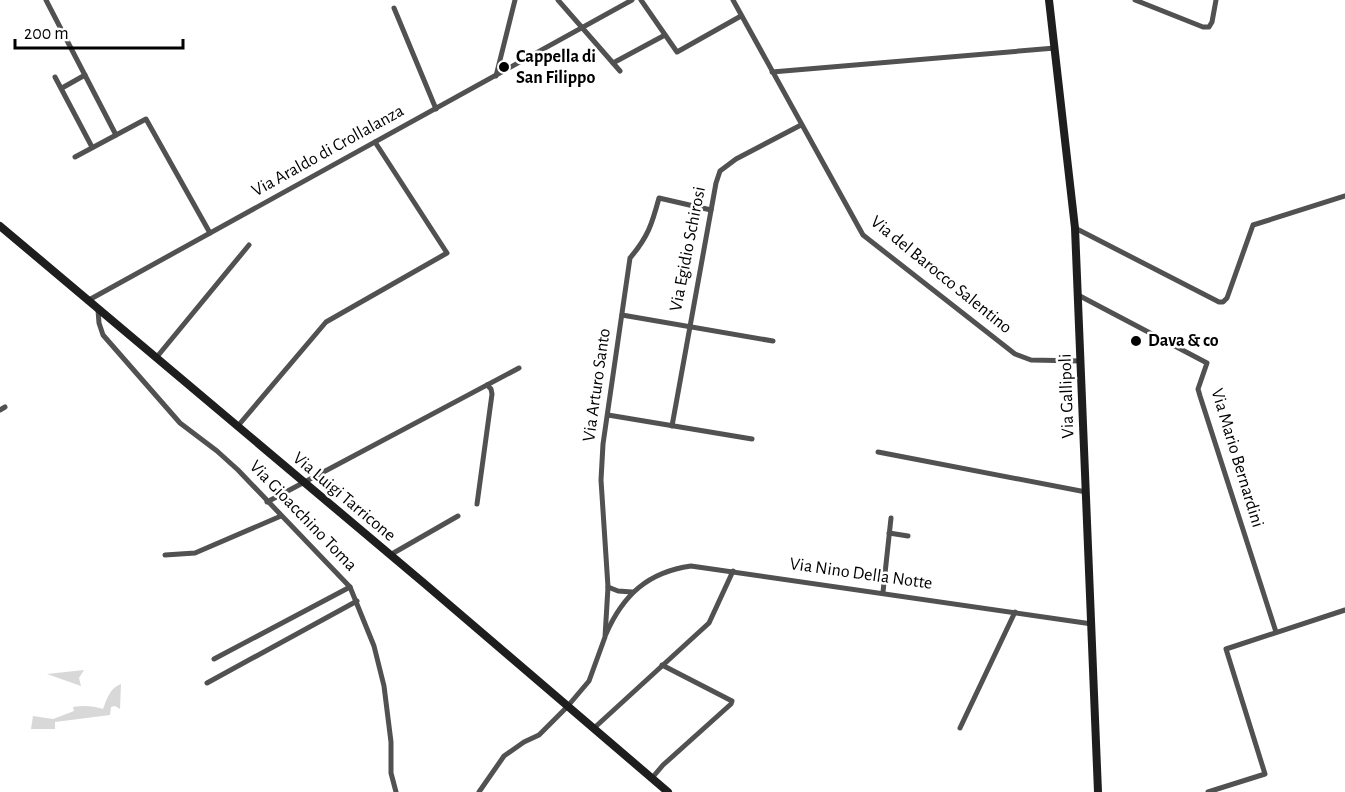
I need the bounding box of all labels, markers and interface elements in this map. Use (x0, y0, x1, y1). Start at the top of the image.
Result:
scale bar (15, 12, 183, 50)
text: 200 m (24, 25, 69, 43)
place label: Cappella di San Filippo (516, 48, 596, 87)
marker: Cappella di San Filippo (497, 60, 511, 74)
street label: Via Araldo di Crollalanza (249, 102, 407, 200)
street label: Via Egidio Schirosi (667, 185, 709, 313)
street label: Via del Barocco Salentino (867, 213, 1015, 337)
street label: Via Arturo Santo (580, 327, 614, 443)
place label: Dava & co (1148, 332, 1219, 350)
marker: Dava & co (1129, 334, 1143, 348)
street label: Via Gallipoli (1057, 353, 1077, 439)
street label: Via Mario Bernardini (1207, 386, 1267, 530)
street label: Via Luigi Tarricone (289, 449, 399, 545)
street label: Via Gioacchino Toma (246, 457, 360, 575)
street label: Via Nino Della Notte (788, 555, 934, 593)

